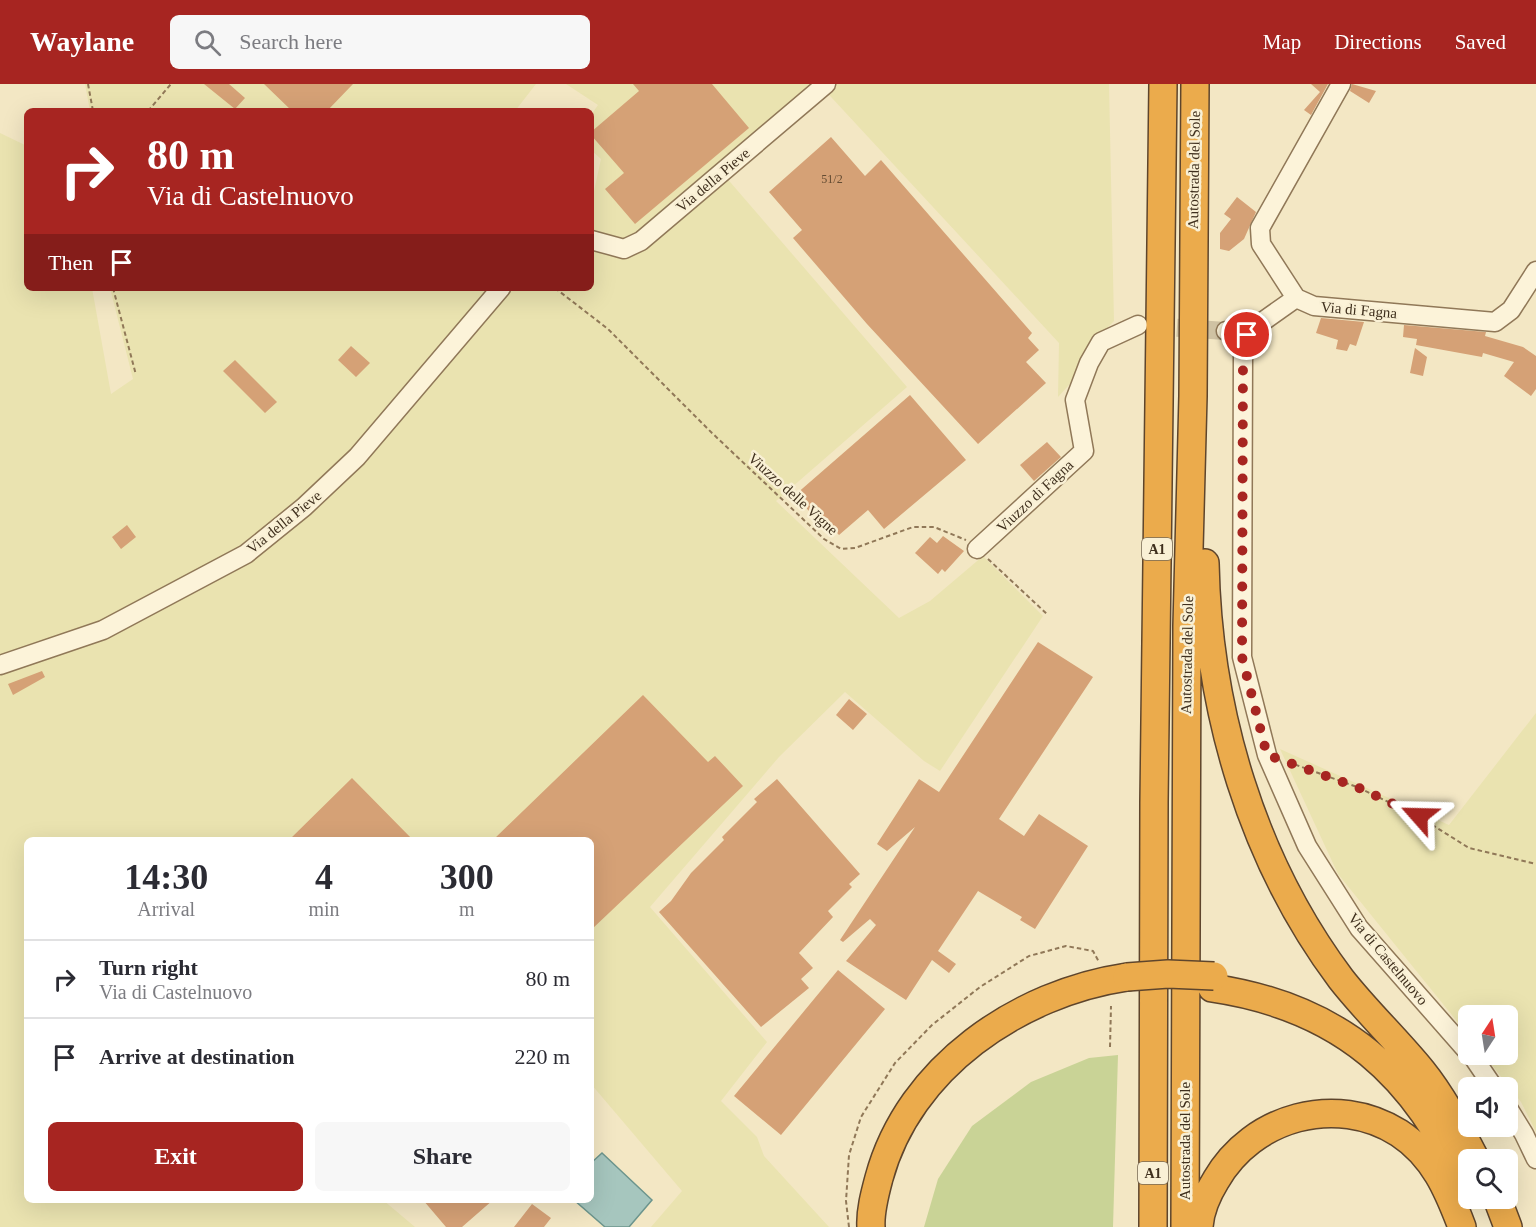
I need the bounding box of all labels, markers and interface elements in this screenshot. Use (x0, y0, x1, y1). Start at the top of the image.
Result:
search box (170, 15, 590, 69)
text: Waylane (30, 26, 134, 57)
icon: search (191, 26, 224, 59)
text: Search here (239, 29, 342, 54)
text: Map (1263, 30, 1301, 54)
text: Directions (1334, 30, 1422, 54)
text: Saved (1455, 30, 1506, 54)
street label: Autostrada del Sole (1185, 110, 1203, 229)
icon: right (48, 132, 126, 210)
text: 80 m (147, 132, 235, 178)
street label: Via della Pieve (673, 144, 753, 215)
house number: 51/2 (821, 172, 843, 186)
text: Via di Castelnuovo (147, 181, 354, 211)
icon: arrive (105, 246, 138, 279)
text: Then (48, 250, 93, 275)
street label: Via di Fagna (1320, 299, 1398, 321)
pin (1221, 309, 1272, 360)
icon: arrive (1230, 318, 1263, 351)
street label: Viuzzo delle Vigne (745, 450, 841, 538)
street label: Viuzzo di Fagna (994, 456, 1077, 535)
street label: Via della Pieve (244, 487, 325, 557)
road number: A1 (1142, 538, 1172, 560)
street label: Autostrada del Sole (1178, 595, 1196, 714)
position arrow (1387, 784, 1451, 848)
text: 14:30 (124, 857, 208, 897)
text: 4 (315, 857, 333, 897)
text: 300 (440, 857, 494, 897)
text: Arrival (137, 898, 195, 920)
text: min (308, 898, 340, 920)
text: m (459, 898, 475, 920)
street label: Via di Castelnuovo (1345, 910, 1431, 1008)
text: Turn right (99, 955, 198, 980)
icon: right (48, 963, 81, 996)
text: 80 m (525, 966, 570, 991)
text: Via di Castelnuovo (99, 981, 252, 1003)
north arrow (1458, 1005, 1518, 1065)
map controls (1458, 1005, 1518, 1209)
icon: arrive (48, 1041, 81, 1074)
text: Arrive at destination (99, 1044, 295, 1069)
text: 220 m (514, 1044, 570, 1069)
button: sound (1458, 1077, 1518, 1137)
street label: Autostrada del Sole (1177, 1082, 1193, 1200)
button: Exit (48, 1122, 303, 1191)
button: Share (315, 1122, 570, 1191)
button: search (1458, 1149, 1518, 1209)
road number: A1 (1138, 1162, 1168, 1184)

